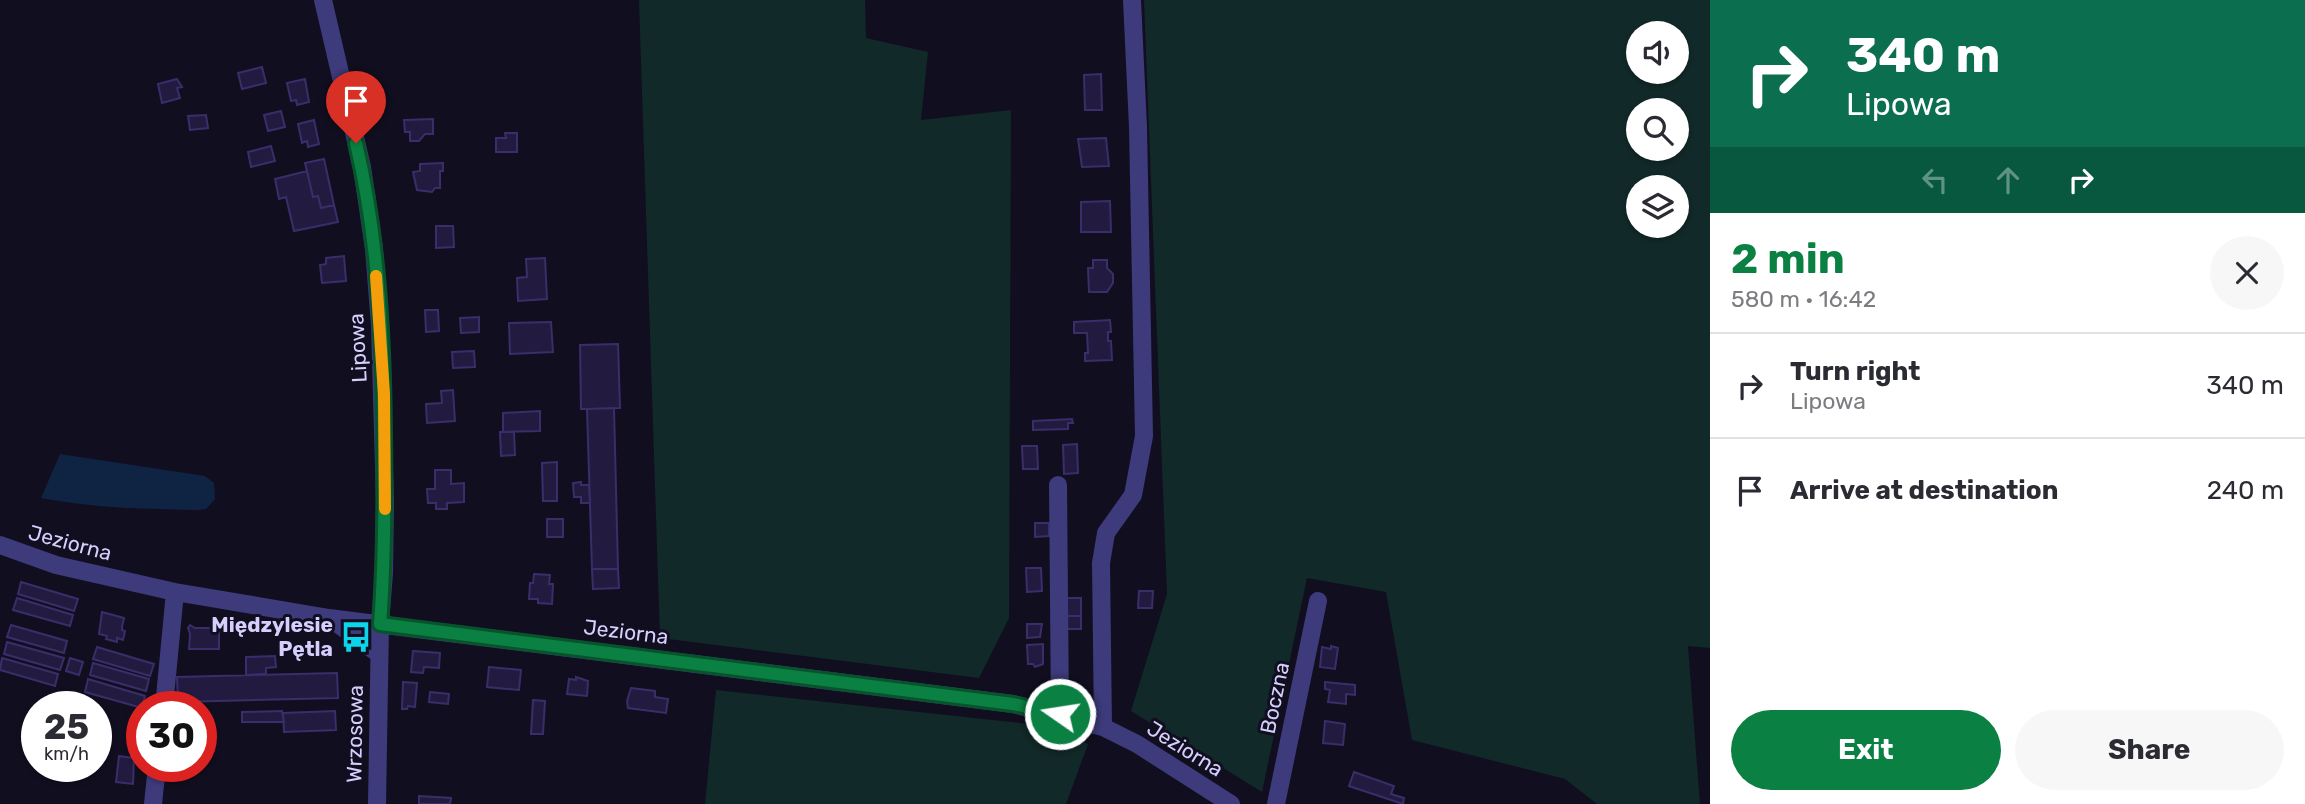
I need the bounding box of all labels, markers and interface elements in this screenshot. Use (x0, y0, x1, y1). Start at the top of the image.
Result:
map controls (1626, 21, 1689, 238)
button: sound (1626, 21, 1689, 84)
text: 340 m (1846, 26, 2000, 84)
icon: right (1731, 28, 1822, 119)
pin (326, 71, 386, 143)
icon: arrive (337, 82, 375, 120)
text: Lipowa (1846, 85, 1952, 123)
button: search (1626, 98, 1689, 161)
icon: left (1916, 161, 1954, 199)
icon: ahead (1989, 161, 2027, 199)
icon: right (2062, 161, 2100, 199)
button: layers (1626, 175, 1689, 238)
text: 2 min (1731, 234, 1845, 284)
button: close (2210, 236, 2284, 310)
text: 580 m · 16:42 (1731, 285, 1876, 313)
street label: Lipowa (343, 313, 372, 383)
text: Turn right (1790, 356, 1920, 387)
icon: right (1731, 367, 1769, 405)
text: 340 m (2206, 370, 2284, 401)
text: Lipowa (1790, 387, 1866, 415)
icon: arrive (1731, 472, 1769, 510)
text: Arrive at destination (1790, 475, 2058, 506)
text: 240 m (2207, 475, 2284, 506)
street label: Jeziorna (26, 519, 115, 566)
place label: Międzylesie Pętla (211, 612, 333, 661)
street label: Jeziorna (582, 614, 670, 649)
bus stop icon: Międzylesie Pętla (339, 620, 373, 654)
street label: Boczna (1255, 660, 1294, 736)
position arrow (1023, 677, 1097, 751)
street label: Wrzosowa (341, 685, 368, 783)
speed limit sign: 30 (126, 691, 217, 782)
text: 25 (44, 706, 89, 748)
button: Exit (1731, 710, 2001, 790)
button: Share (2015, 710, 2284, 790)
street label: Jeziorna (1143, 715, 1228, 782)
text: km/h (44, 743, 89, 765)

